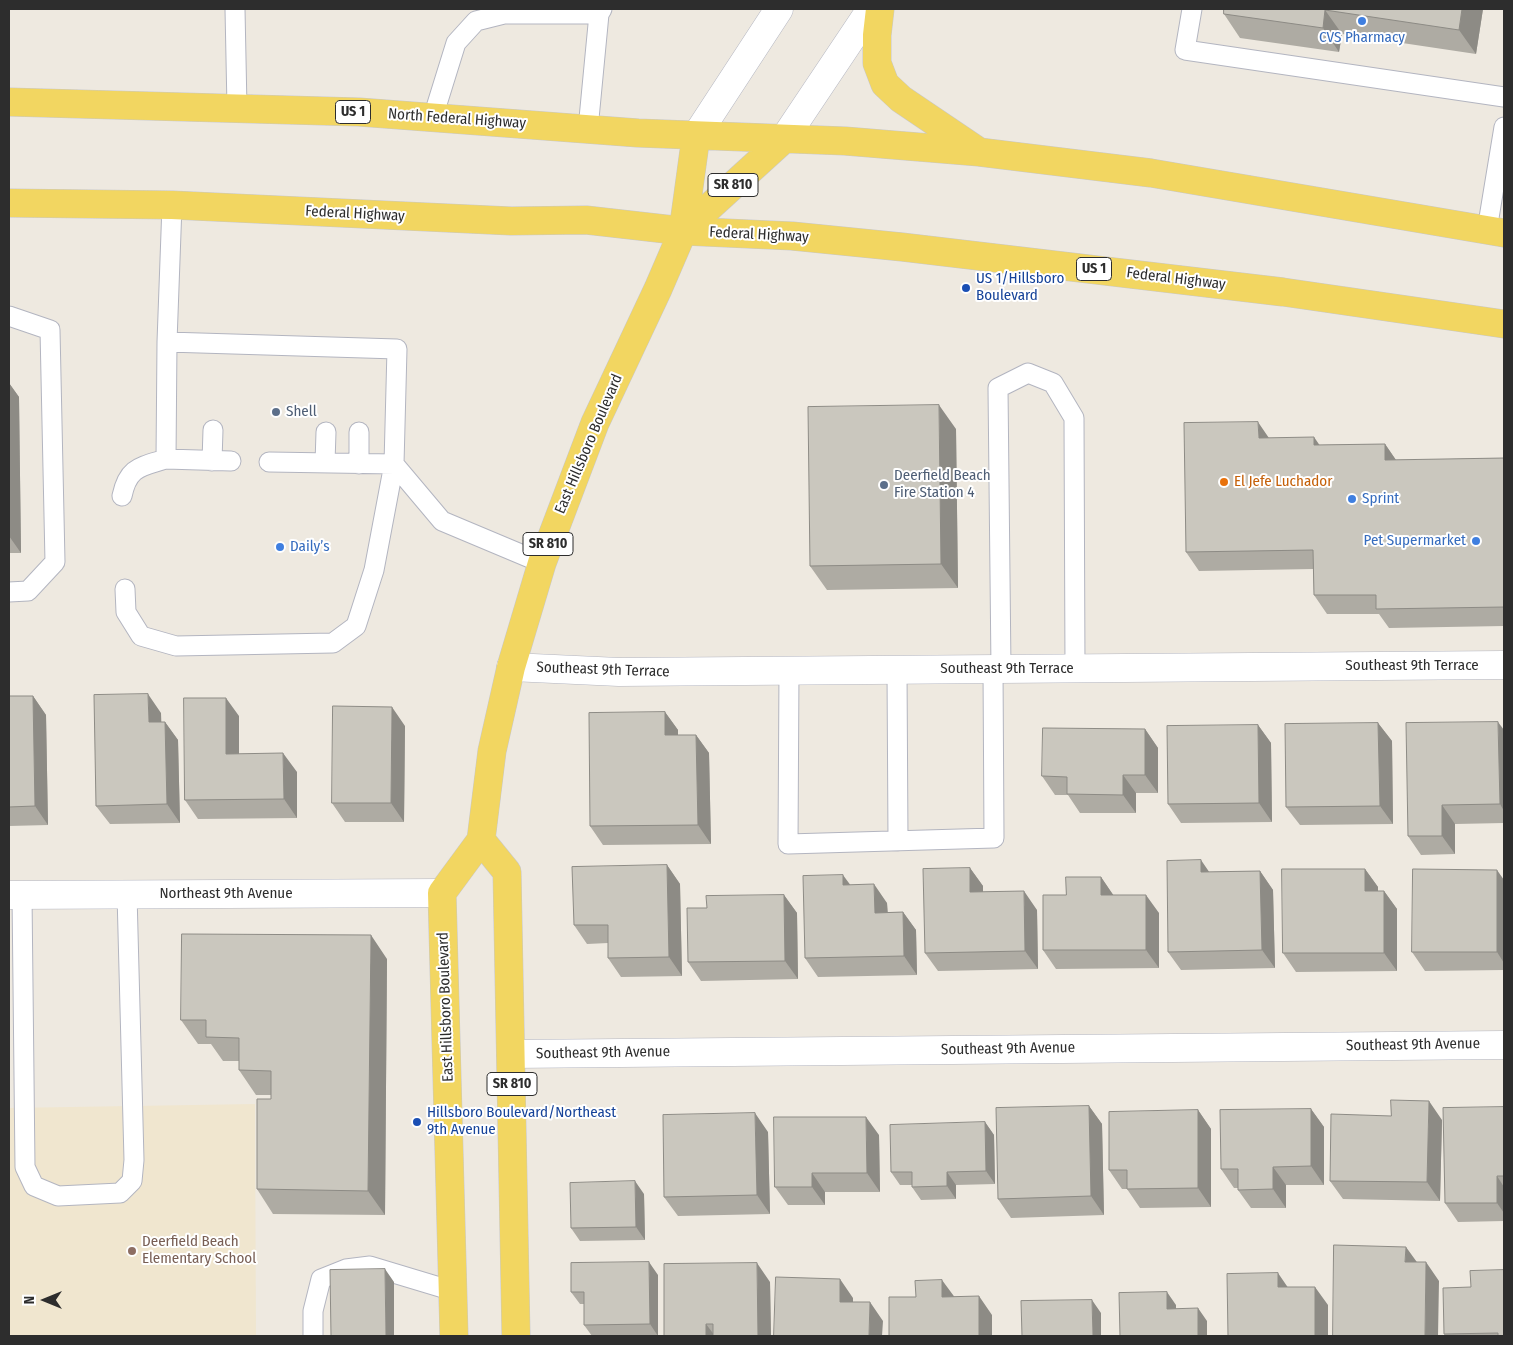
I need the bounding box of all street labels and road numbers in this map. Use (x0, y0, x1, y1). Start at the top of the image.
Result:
road number: US 1 (336, 100, 370, 124)
street label: North Federal Highway (387, 105, 527, 133)
road number: SR 810 (708, 174, 758, 196)
street label: Federal Highway (305, 202, 405, 226)
street label: Federal Highway (709, 223, 809, 247)
road number: US 1 (1076, 258, 1112, 280)
street label: Federal Highway (1125, 264, 1227, 294)
street label: East Hillsboro Boulevard (551, 371, 627, 517)
road number: SR 810 (523, 532, 573, 556)
street label: Southeast 9th Terrace (1345, 657, 1479, 675)
street label: Southeast 9th Terrace (536, 659, 670, 681)
street label: Southeast 9th Terrace (940, 660, 1074, 678)
street label: Northeast 9th Avenue (159, 885, 293, 903)
street label: East Hillsboro Boulevard (434, 932, 458, 1082)
street label: Southeast 9th Avenue (1346, 1035, 1480, 1055)
street label: Southeast 9th Avenue (941, 1039, 1075, 1059)
street label: Southeast 9th Avenue (536, 1043, 670, 1063)
road number: SR 810 (487, 1072, 537, 1096)

